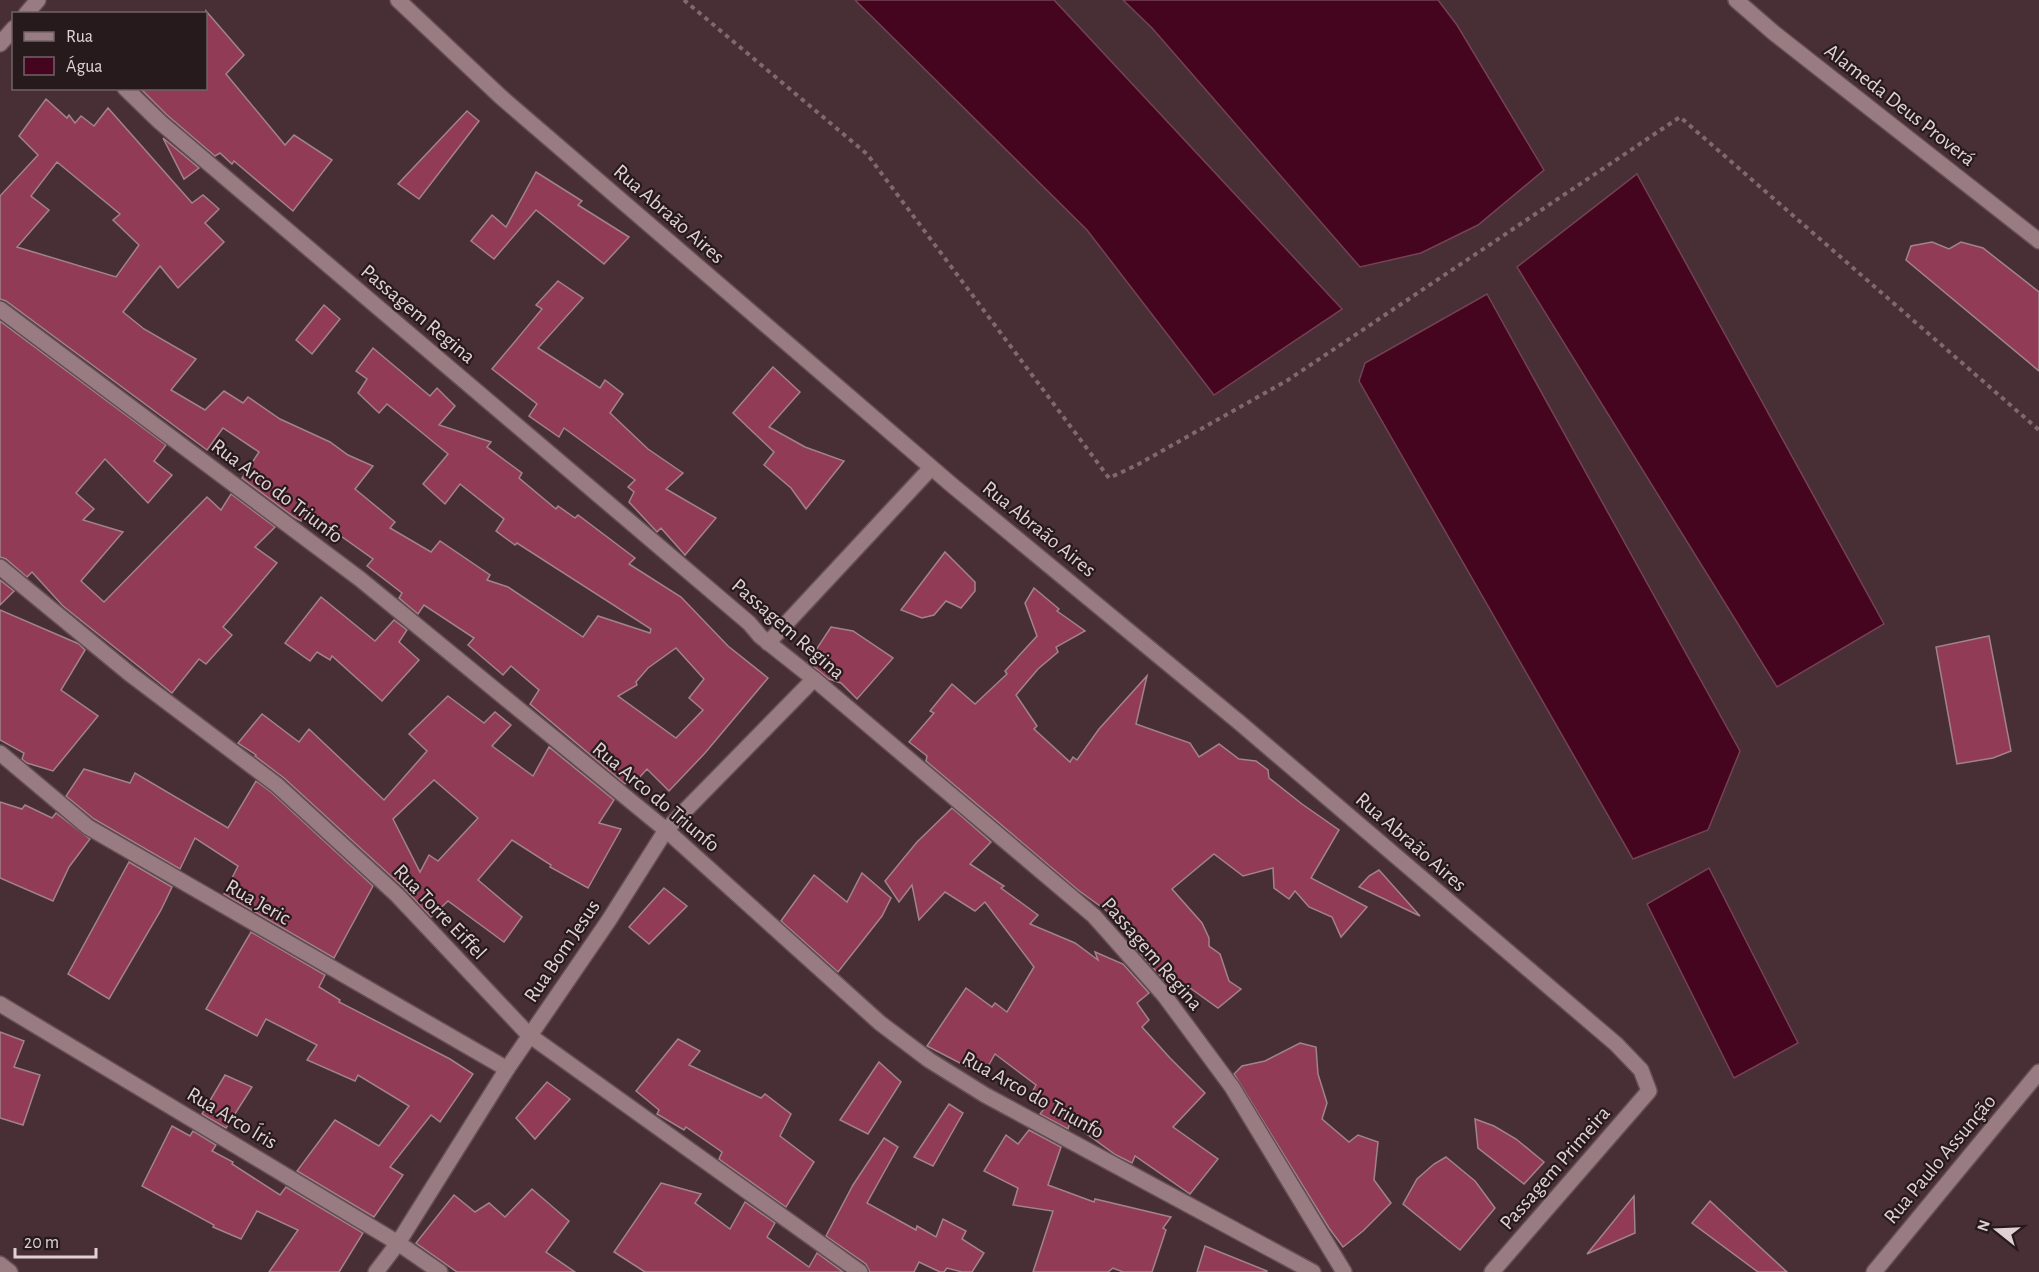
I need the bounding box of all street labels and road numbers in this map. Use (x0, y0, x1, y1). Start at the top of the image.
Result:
street label: Alameda Deus Proverá (1821, 40, 1979, 170)
street label: Rua Abraão Aires (610, 160, 728, 268)
street label: Passagem Regina (357, 260, 479, 368)
street label: Rua Arco do Triunfo (207, 435, 347, 547)
street label: Rua Abraão Aires (978, 477, 1100, 581)
street label: Passagem Regina (728, 575, 849, 684)
street label: Rua Arco do Triunfo (589, 738, 723, 856)
street label: Rua Abraão Aires (1352, 788, 1470, 896)
street label: Rua Torre Eiffel (390, 860, 490, 964)
street label: Rua Jeric (222, 875, 294, 929)
street label: Passagem Regina (1098, 894, 1207, 1015)
street label: Rua Bom Jesus (520, 896, 604, 1006)
street label: Rua Arco do Triunfo (959, 1047, 1107, 1143)
street label: Rua Arco Íris (183, 1081, 282, 1153)
street label: Rua Paulo Assunção (1880, 1090, 2000, 1228)
street label: Passagem Primeira (1496, 1102, 1614, 1234)

